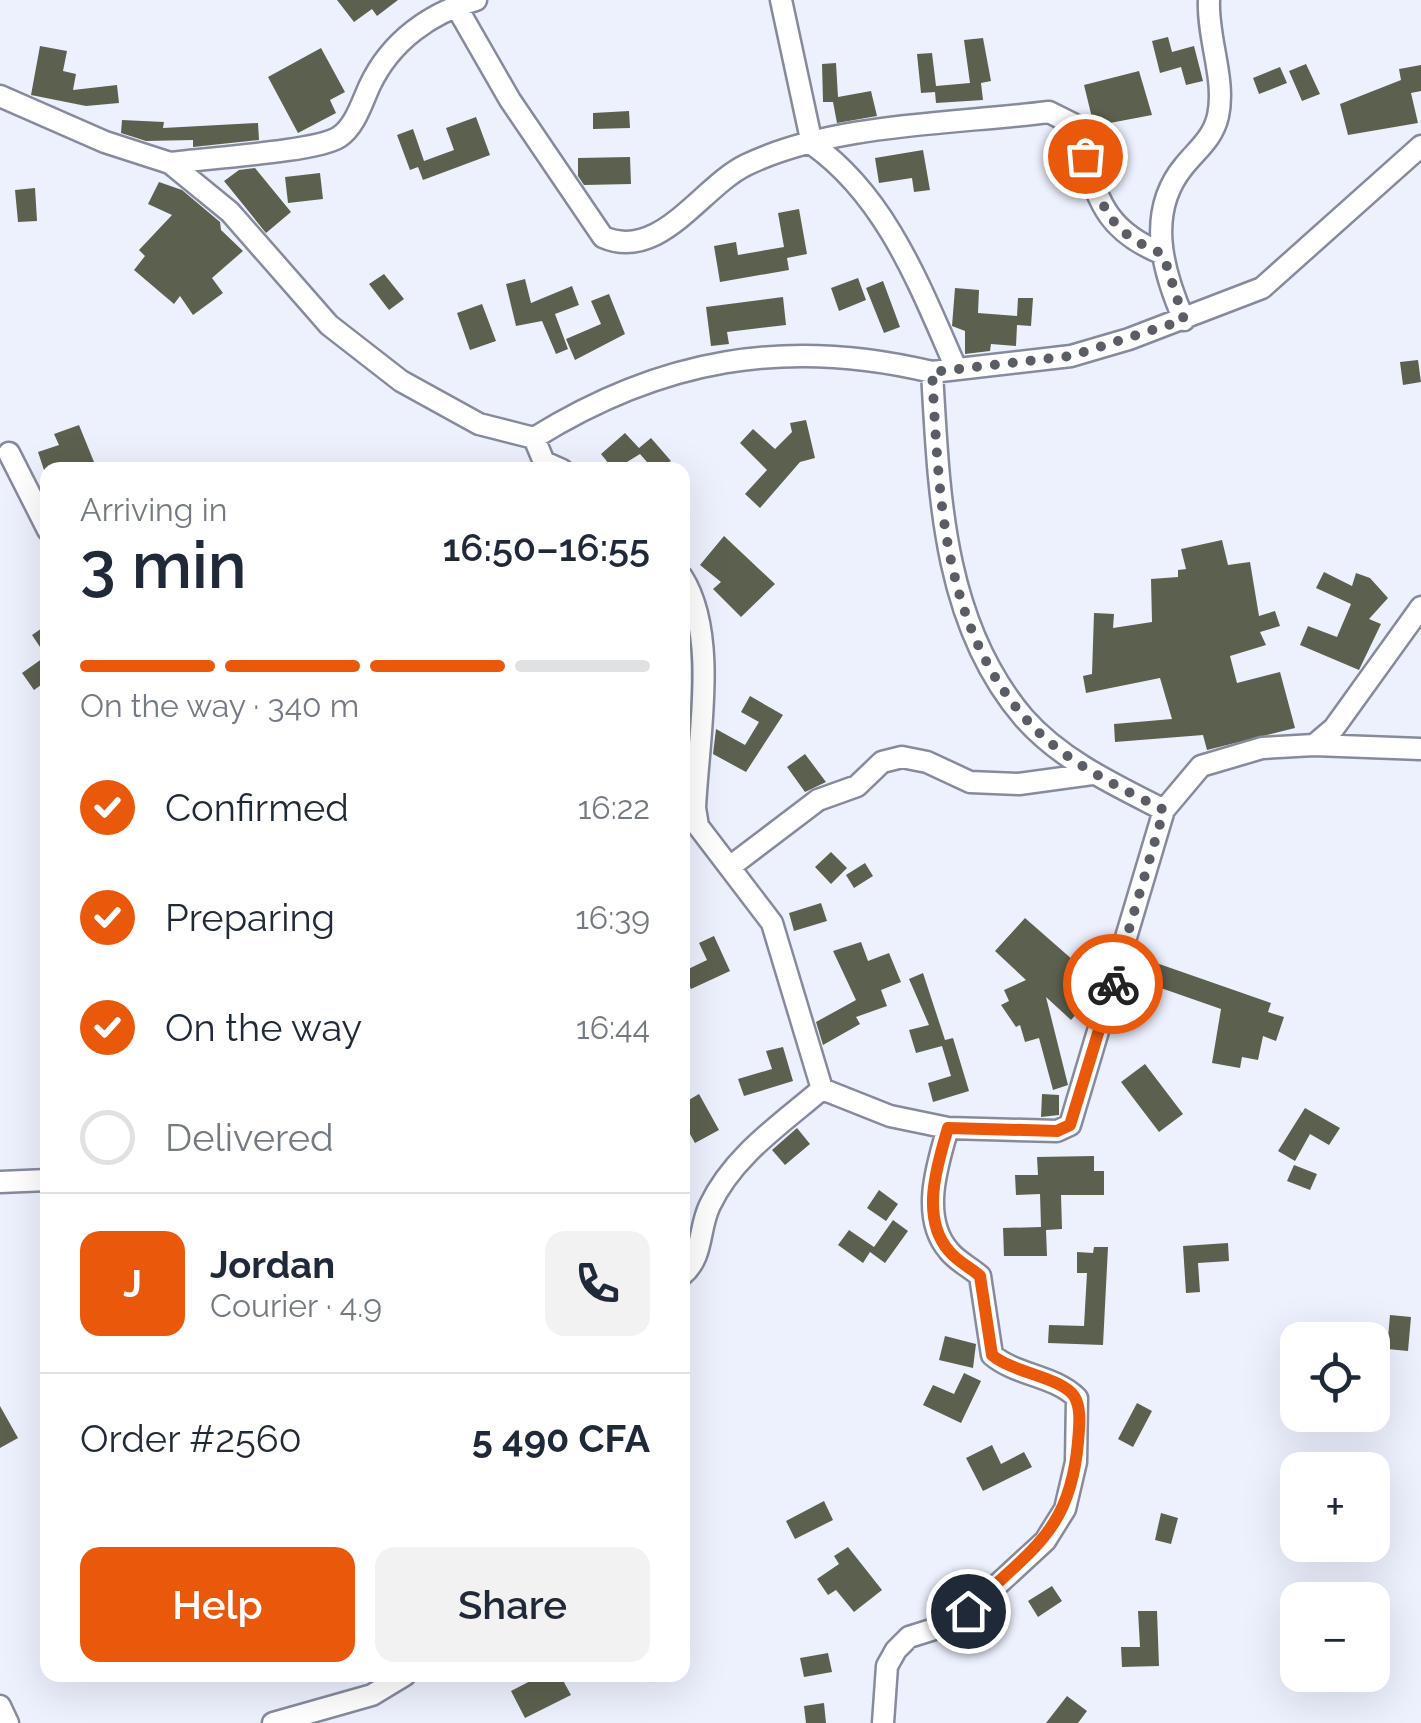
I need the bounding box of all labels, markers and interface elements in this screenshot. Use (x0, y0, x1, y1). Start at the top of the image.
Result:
pin (1043, 114, 1128, 199)
icon: bag (1058, 129, 1113, 184)
text: Arriving in (80, 491, 227, 528)
text: 16:50–16:55 (442, 525, 650, 570)
text: 3 min (80, 527, 247, 603)
text: On the way · 340 m (80, 687, 359, 724)
icon: check (80, 780, 135, 835)
text: Confirmed (165, 785, 349, 830)
text: 16:22 (578, 789, 650, 826)
icon: check (80, 890, 135, 945)
text: Preparing (165, 895, 335, 940)
text: 16:39 (575, 899, 650, 936)
courier (1063, 934, 1163, 1034)
icon: bike (1086, 957, 1141, 1012)
icon: check (80, 1000, 135, 1055)
text: On the way (165, 1005, 362, 1050)
text: 16:44 (576, 1009, 650, 1046)
text: Delivered (165, 1115, 334, 1160)
button: phone (545, 1231, 650, 1336)
text: Jordan (210, 1242, 335, 1287)
text: J (123, 1261, 142, 1306)
text: Courier · 4.9 (210, 1287, 382, 1324)
map controls (1280, 1322, 1390, 1692)
button: locate (1280, 1322, 1390, 1432)
text: Order #2560 (80, 1416, 302, 1461)
text: 5 490 CFA (472, 1416, 650, 1461)
button: + (1280, 1452, 1390, 1562)
button: Help (80, 1547, 355, 1662)
button: Share (375, 1547, 650, 1662)
pin (926, 1569, 1011, 1654)
button: − (1280, 1582, 1390, 1692)
icon: home (941, 1584, 996, 1639)

